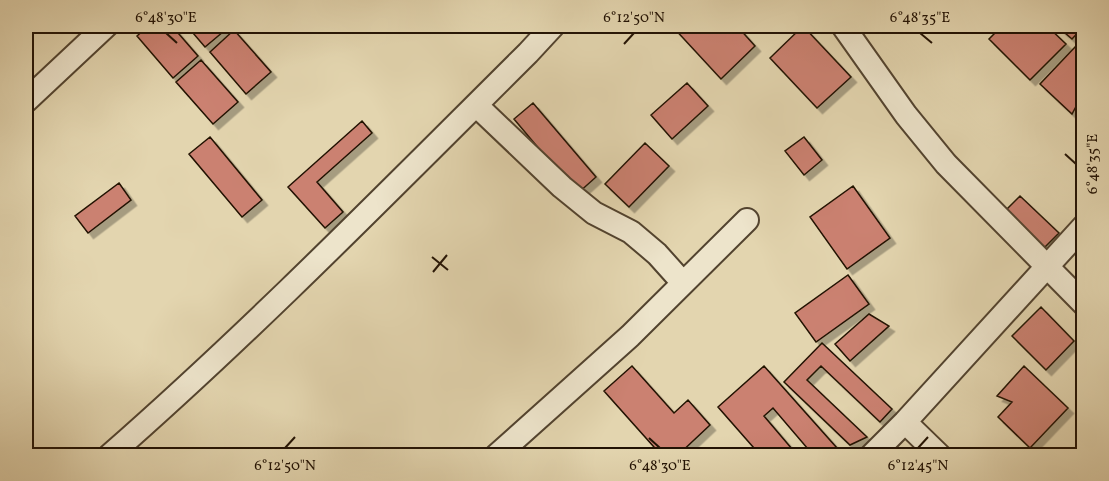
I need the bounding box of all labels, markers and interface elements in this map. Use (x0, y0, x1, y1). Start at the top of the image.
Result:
text: 6°48'30"E (135, 8, 197, 29)
text: 6°12'50"N (603, 8, 665, 29)
text: 6°48'35"E (890, 8, 950, 29)
text: 6°48'35"E (1083, 134, 1104, 194)
text: 6°12'50"N (254, 456, 316, 477)
text: 6°48'30"E (629, 456, 691, 477)
text: 6°12'45"N (888, 456, 948, 477)

